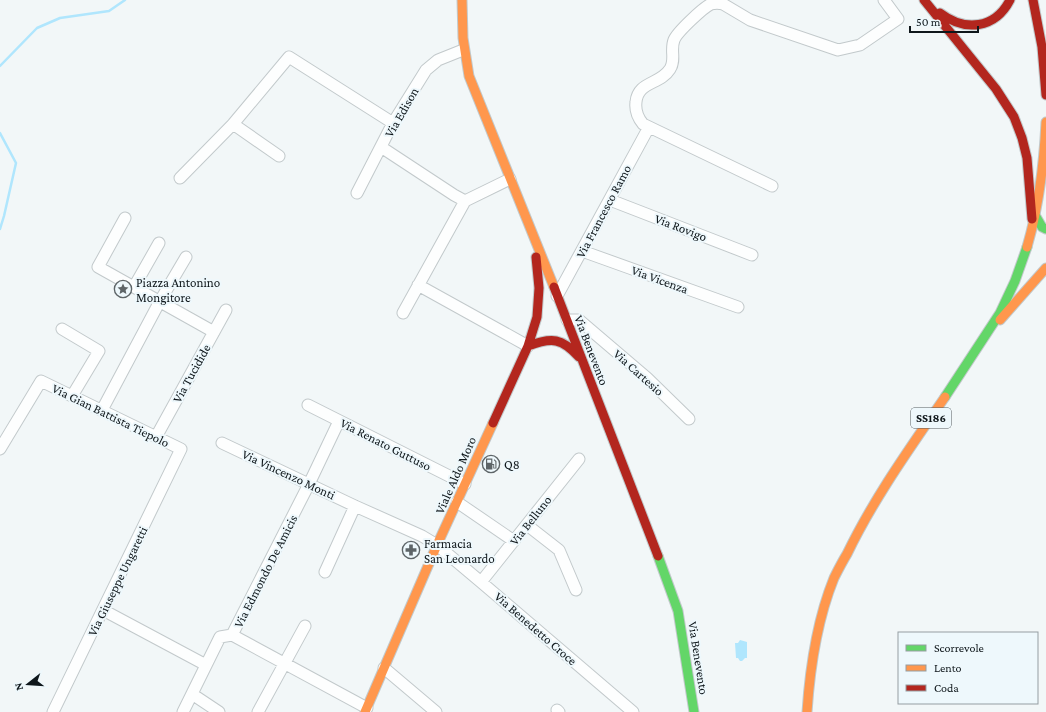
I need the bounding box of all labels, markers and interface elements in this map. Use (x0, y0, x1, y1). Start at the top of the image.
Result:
scale bar (910, 8, 978, 34)
text: 50 m (916, 15, 941, 29)
street label: Via Edison (381, 85, 422, 140)
street label: Via Francesco Ramo (573, 162, 634, 260)
street label: Via Rovigo (653, 211, 709, 244)
street label: Via Vicenza (629, 262, 690, 297)
place label: Piazza Antonino Mongitore (136, 275, 220, 305)
place icon: Piazza Antonino Mongitore (113, 279, 133, 299)
street label: Via Benevento (571, 313, 612, 387)
street label: Via Tucidide (169, 341, 214, 405)
street label: Via Cartesio (611, 346, 667, 399)
street label: Via Gian Battista Tiepolo (50, 381, 172, 450)
road number: SS186 (911, 408, 951, 428)
street label: Via Renato Guttuso (338, 415, 434, 474)
street label: Viale Aldo Moro (432, 434, 479, 516)
street label: Via Vincenzo Monti (240, 446, 338, 503)
fuel station icon: Q8 (481, 454, 501, 474)
place label: Q8 (504, 457, 520, 472)
street label: Via Belluno (506, 492, 554, 548)
street label: Via Edmondo De Amicis (230, 512, 300, 630)
street label: Via Giuseppe Ungaretti (84, 524, 151, 638)
place label: Farmacia San Leonardo (424, 536, 495, 566)
pharmacy icon: Farmacia San Leonardo (401, 540, 421, 560)
street label: Via Benedetto Croce (491, 589, 580, 668)
street label: Via Benevento (685, 620, 712, 696)
legend (898, 632, 1038, 704)
text: Scorrevole (934, 641, 984, 655)
text: Lento (934, 661, 962, 675)
north arrow (8, 664, 48, 704)
text: N (11, 681, 25, 692)
text: Coda (934, 681, 959, 695)

